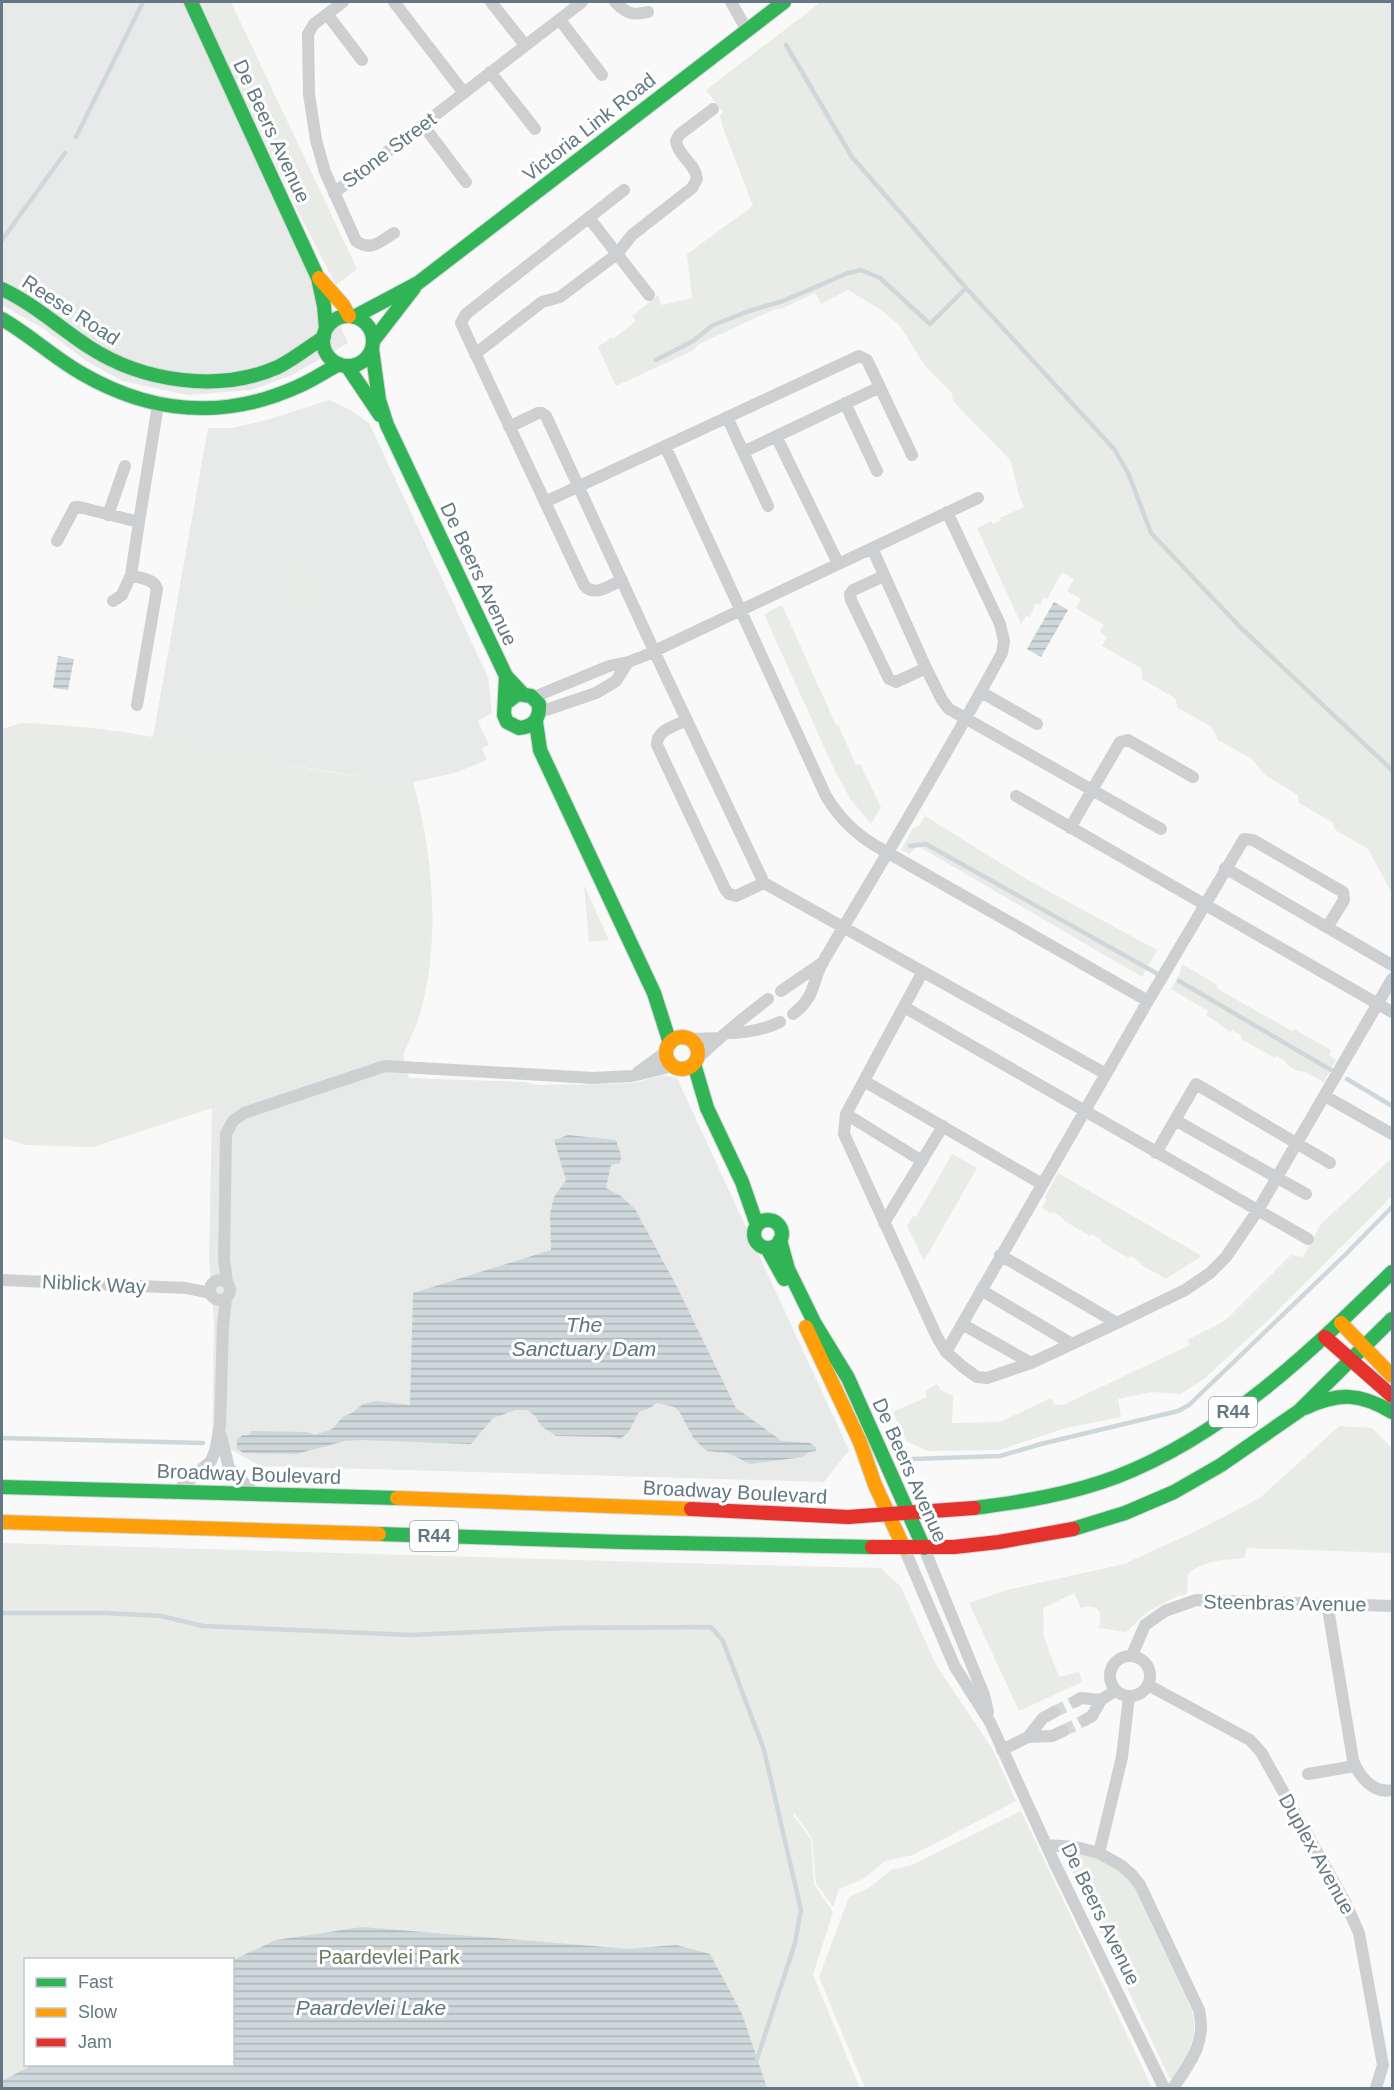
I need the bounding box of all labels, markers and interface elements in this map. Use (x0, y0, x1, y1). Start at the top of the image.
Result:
street label: De Beers Avenue (229, 56, 315, 206)
street label: Victoria Link Road (518, 68, 660, 186)
street label: Stone Street (338, 107, 440, 192)
street label: Reese Road (18, 270, 124, 350)
street label: De Beers Avenue (436, 499, 522, 649)
street label: Niblick Way (42, 1270, 146, 1298)
water label: The Sanctuary Dam (512, 1313, 656, 1360)
street label: De Beers Avenue (868, 1395, 952, 1545)
road number: R44 (1209, 1397, 1257, 1427)
street label: Broadway Boulevard (156, 1460, 342, 1488)
street label: Broadway Boulevard (642, 1476, 828, 1508)
road number: R44 (410, 1521, 458, 1551)
street label: Steenbras Avenue (1203, 1591, 1367, 1615)
street label: Duplex Avenue (1275, 1790, 1359, 1918)
street label: De Beers Avenue (1057, 1839, 1145, 1989)
park label: Paardevlei Park (318, 1946, 461, 1968)
legend (24, 1958, 234, 2066)
text: Fast (78, 1972, 113, 1992)
water label: Paardevlei Lake (296, 1996, 446, 2019)
text: Slow (78, 2002, 118, 2022)
text: Jam (78, 2032, 112, 2052)

